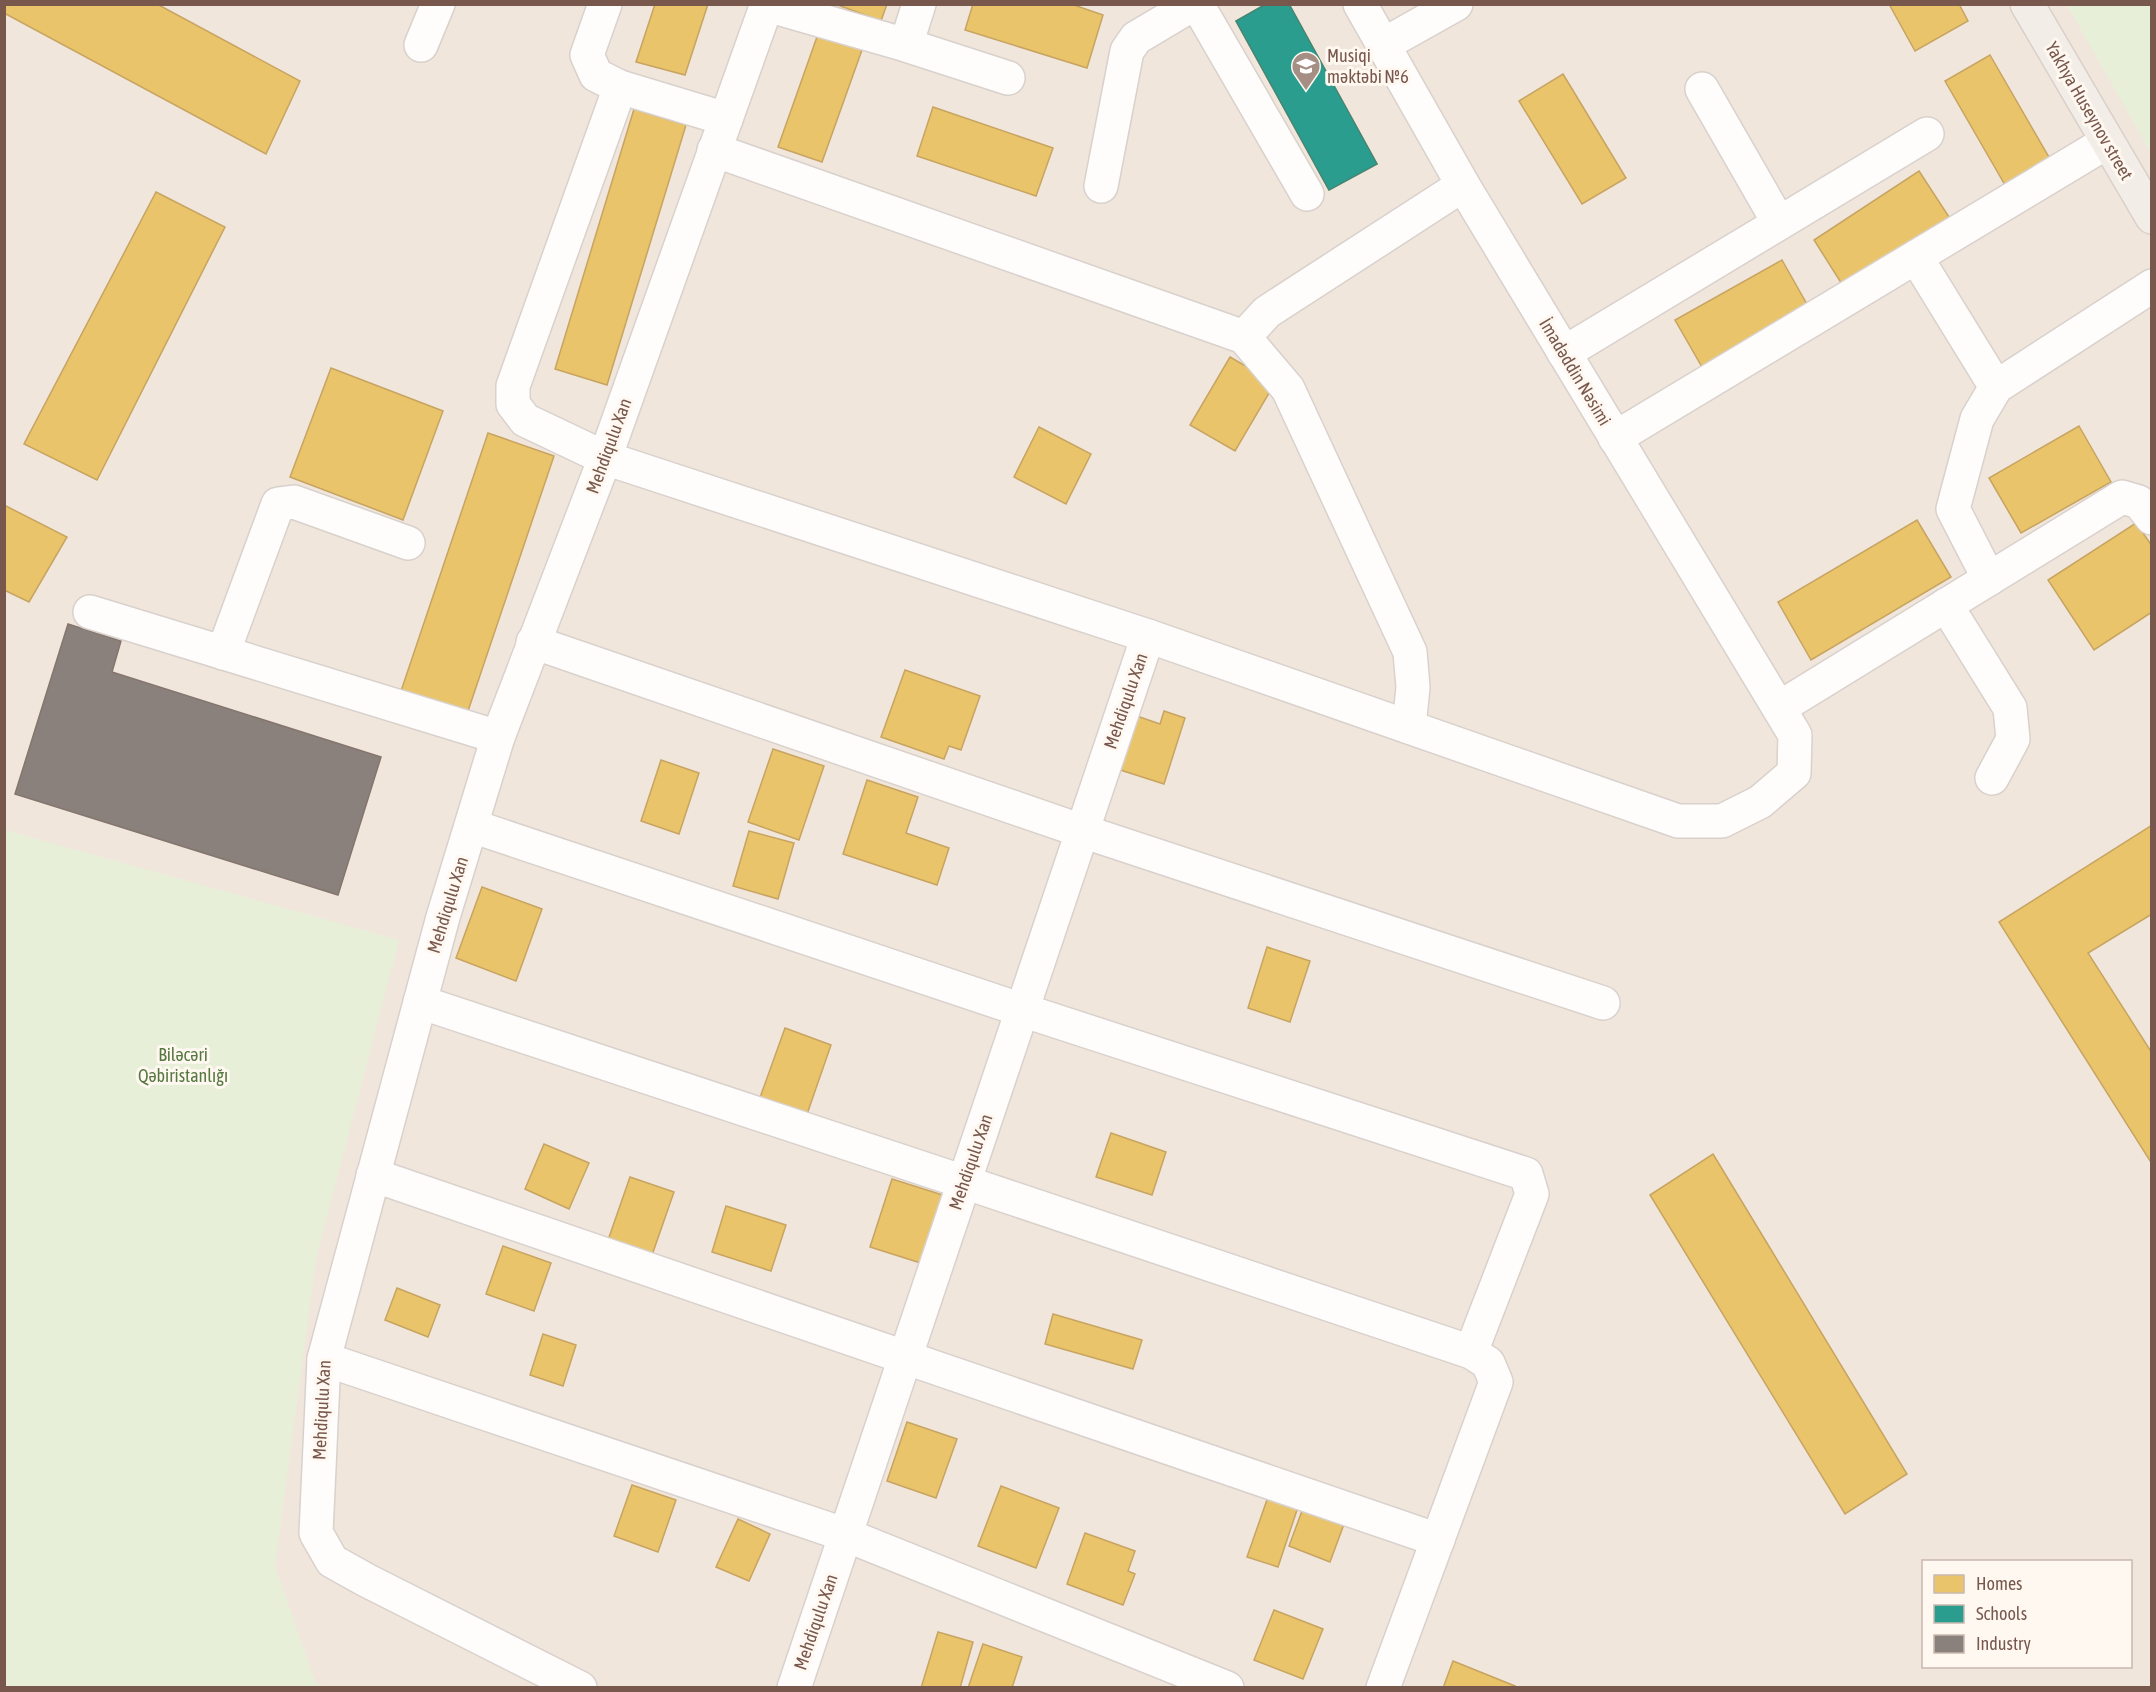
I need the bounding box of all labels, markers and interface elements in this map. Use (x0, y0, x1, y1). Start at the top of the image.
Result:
street label: Yakhya Huseynov street (2041, 38, 2138, 184)
place label: Musiqi məktəbi №6 (1327, 45, 1409, 87)
school or university icon: Musiqi məktəbi №6 (1290, 50, 1322, 92)
street label: İmadəddin Nəsimi (1535, 314, 1616, 429)
street label: Mehdiqulu Xan (582, 395, 635, 496)
street label: Mehdiqulu Xan (1099, 650, 1152, 752)
street label: Mehdiqulu Xan (423, 854, 472, 956)
park label: Biləcəri Qəbiristanlığı (138, 1044, 228, 1086)
street label: Mehdiqulu Xan (944, 1111, 997, 1213)
street label: Mehdiqulu Xan (308, 1359, 335, 1460)
legend (1922, 1560, 2132, 1668)
street label: Mehdiqulu Xan (789, 1571, 842, 1673)
text: Homes (1976, 1573, 2022, 1594)
text: Schools (1976, 1603, 2027, 1624)
text: Industry (1976, 1633, 2031, 1654)

